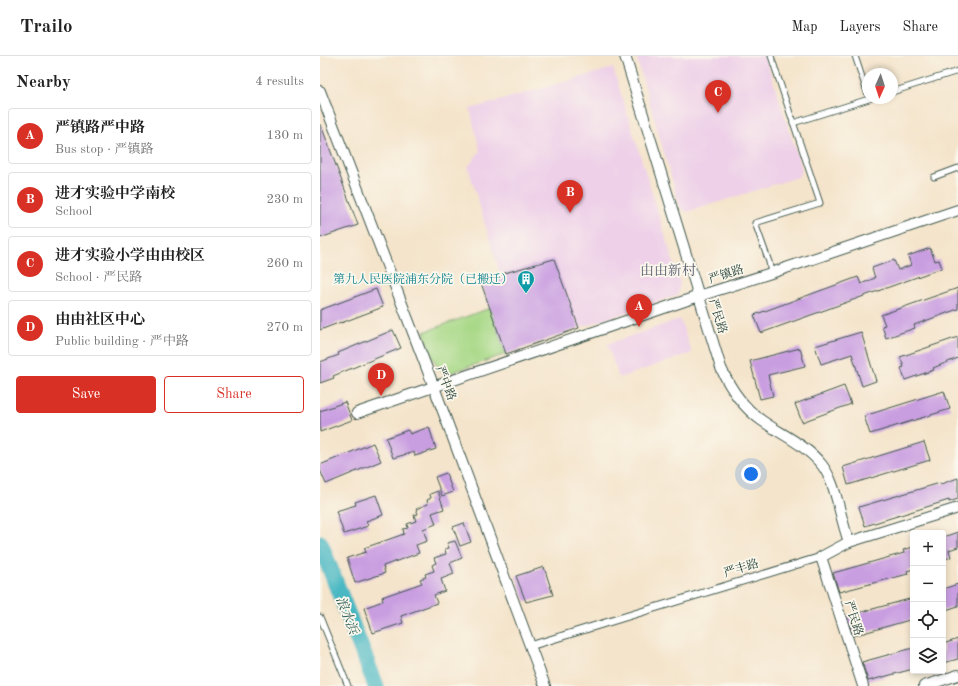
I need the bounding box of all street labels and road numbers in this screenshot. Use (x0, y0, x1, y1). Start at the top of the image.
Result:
street label: 严镇路 (707, 262, 745, 286)
street label: 严民路 (706, 297, 730, 335)
street label: 严中路 (433, 364, 459, 402)
street label: 严丰路 (722, 556, 760, 580)
street label: 严民路 (842, 599, 866, 637)

